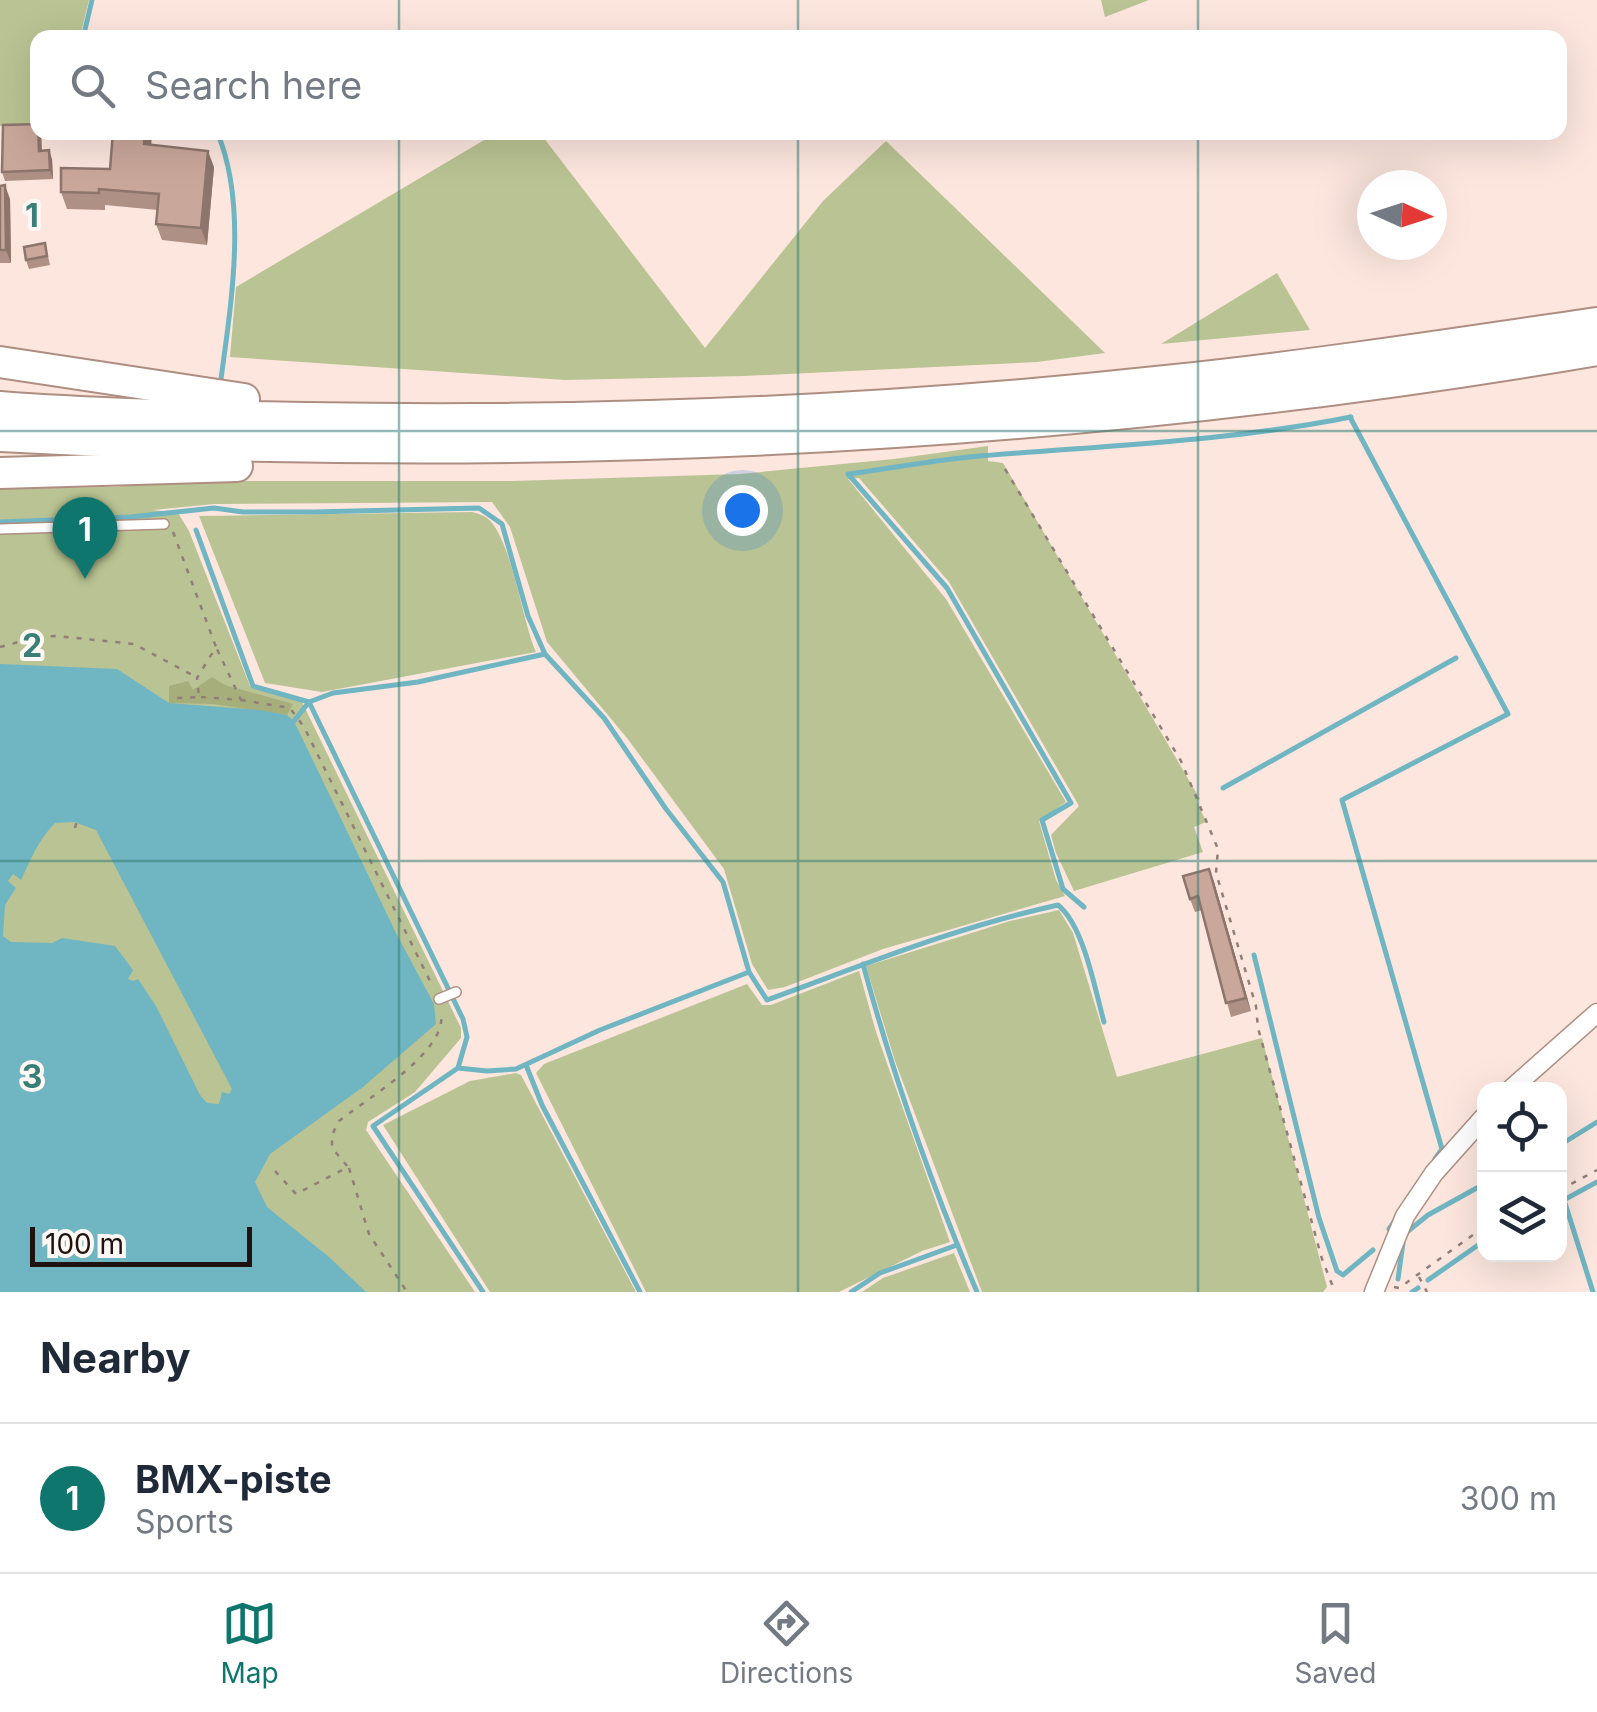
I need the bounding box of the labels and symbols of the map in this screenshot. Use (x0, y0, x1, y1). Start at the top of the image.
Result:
north arrow (1357, 170, 1447, 260)
text: 1 (25, 196, 39, 235)
your location (717, 485, 768, 536)
pin: 1 (52, 496, 118, 579)
text: 2 (22, 626, 42, 665)
text: 3 (22, 1057, 42, 1096)
scale bar (30, 1222, 252, 1266)

